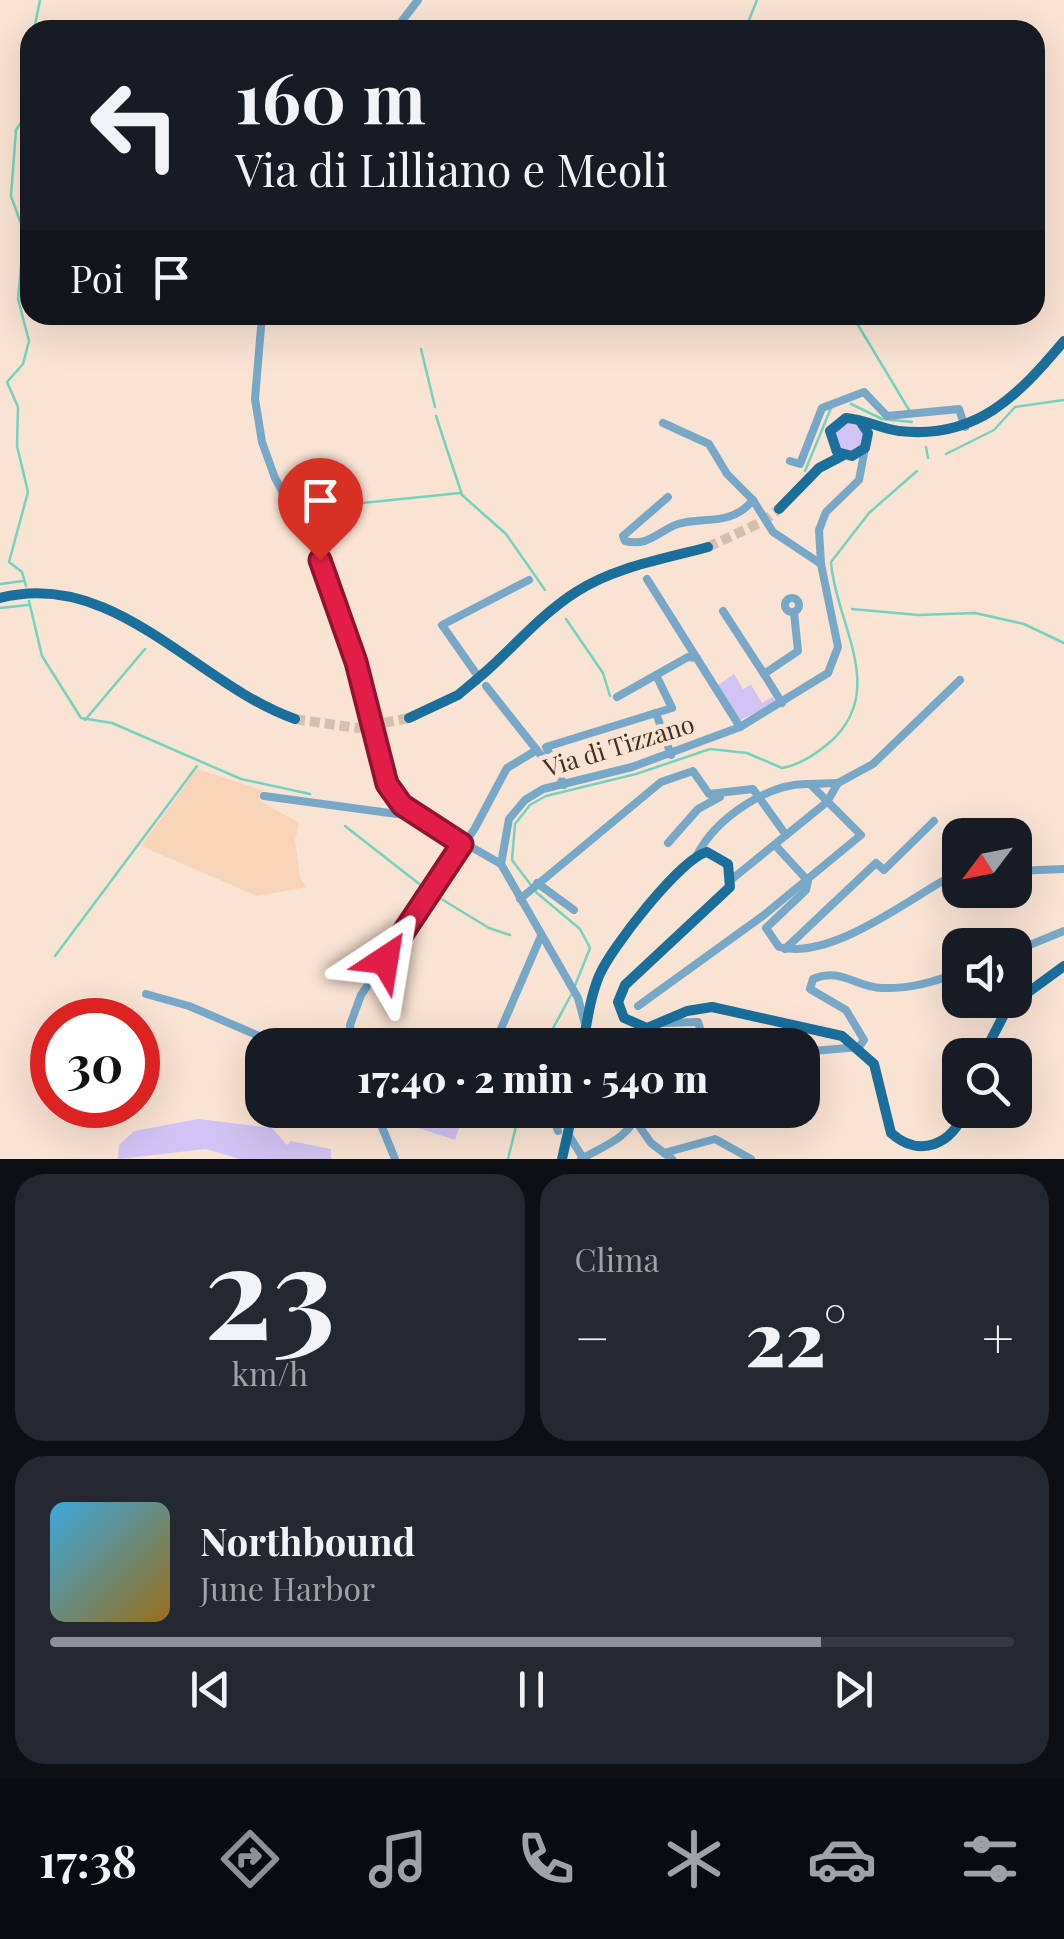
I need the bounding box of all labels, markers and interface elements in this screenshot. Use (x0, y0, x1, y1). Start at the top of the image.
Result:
text: 160 m (235, 48, 426, 142)
icon: left (70, 60, 200, 190)
text: Via di Lilliano e Meoli (235, 138, 668, 198)
icon: arrive (144, 250, 199, 305)
text: Poi (70, 252, 124, 303)
pin (278, 458, 363, 561)
icon: arrive (293, 473, 348, 528)
street label: Via di Tizzano (538, 706, 698, 783)
north arrow (942, 818, 1032, 908)
map controls (942, 818, 1032, 1128)
position arrow (333, 908, 437, 1012)
button: sound (942, 928, 1032, 1018)
speed limit sign: 30 (30, 998, 160, 1128)
button: search (942, 1038, 1032, 1128)
text: 17:40 · 2 min · 540 m (357, 1052, 708, 1103)
text: 23 (204, 1199, 335, 1373)
text: Clima (575, 1237, 659, 1280)
text: 22° (745, 1286, 847, 1386)
text: − (575, 1299, 610, 1373)
text: + (982, 1299, 1014, 1373)
text: km/h (231, 1351, 308, 1394)
text: Northbound (200, 1515, 415, 1566)
text: June Harbor (200, 1566, 375, 1609)
icon: previous (183, 1662, 238, 1717)
icon: pause (504, 1662, 559, 1717)
icon: next (826, 1662, 881, 1717)
icon: directions (215, 1824, 285, 1894)
icon: music (363, 1824, 433, 1894)
icon: phone (511, 1824, 581, 1894)
icon: climate (659, 1824, 729, 1894)
icon: car (807, 1824, 877, 1894)
icon: filters (955, 1824, 1025, 1894)
text: 17:38 (39, 1829, 137, 1889)

